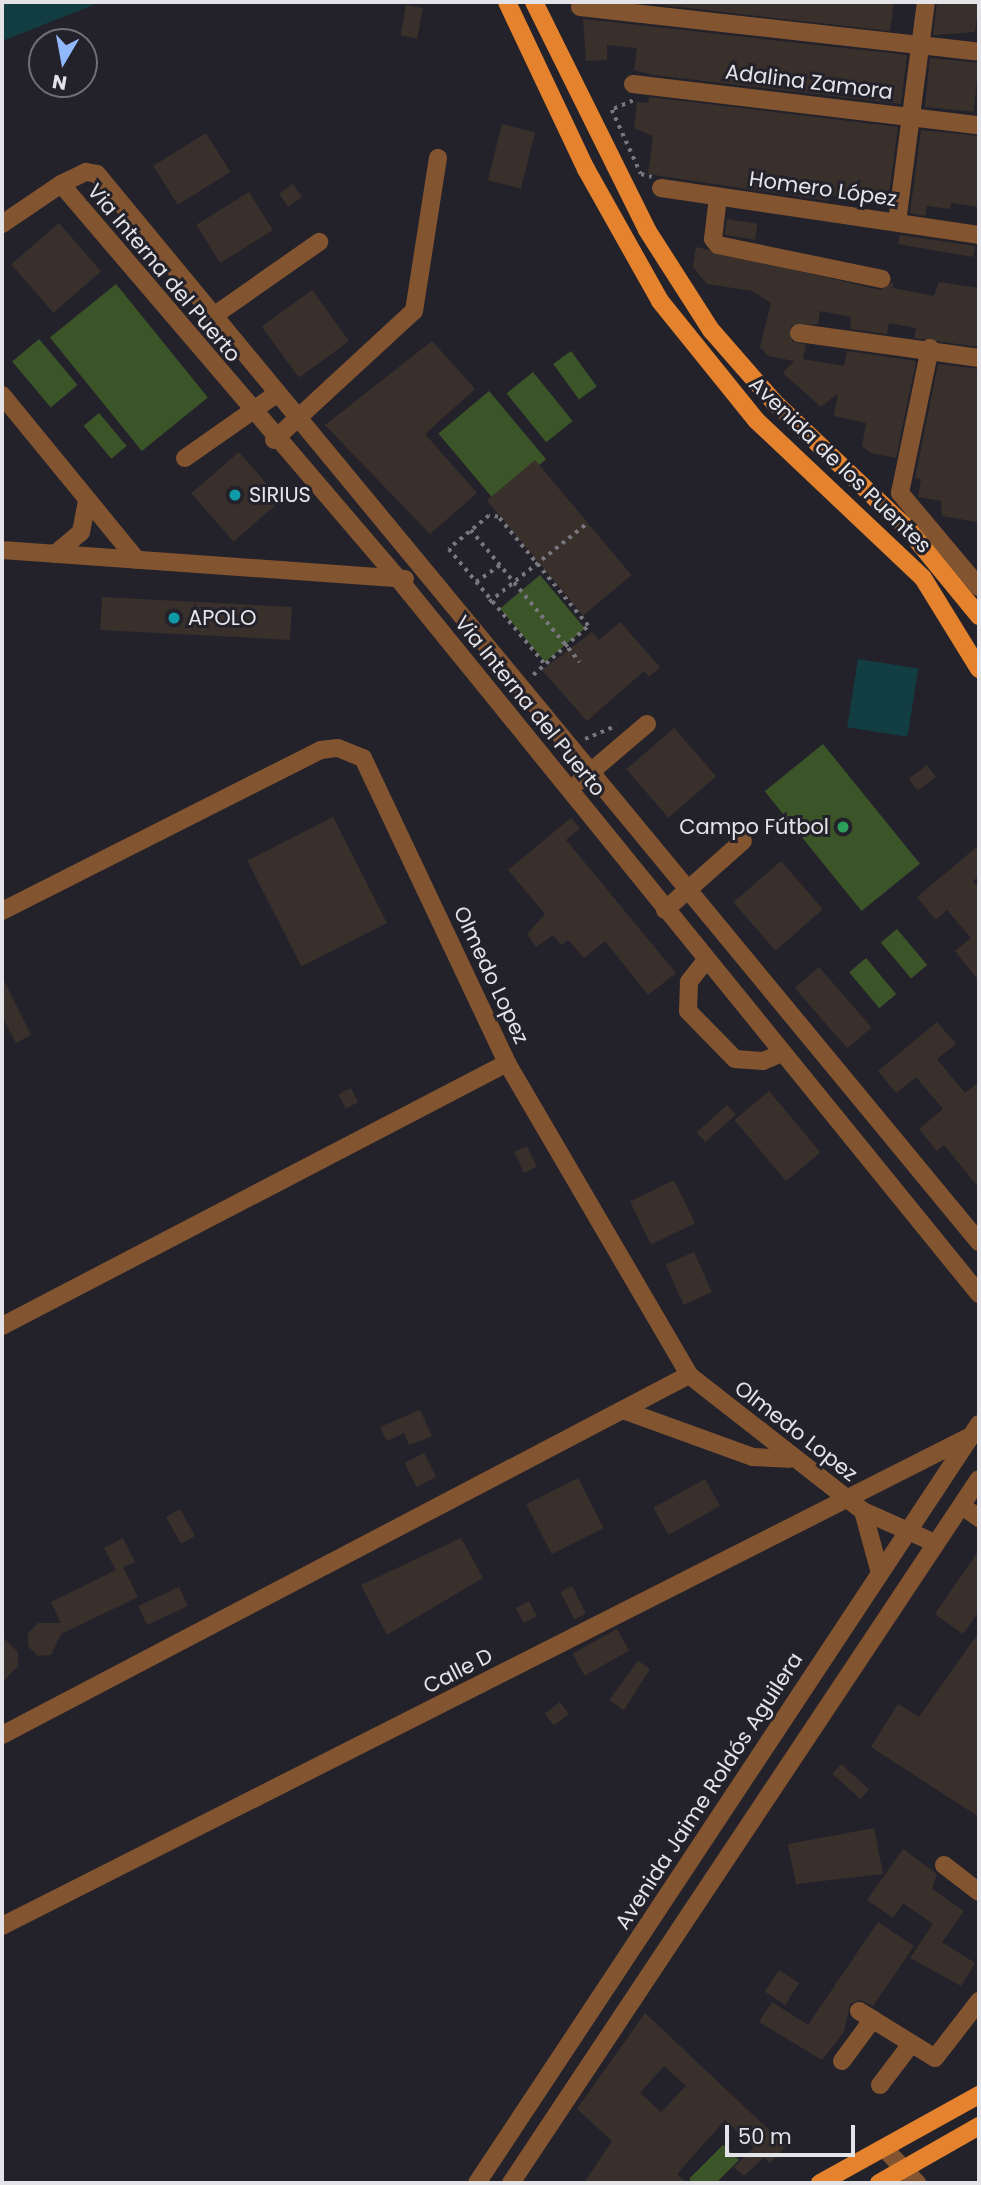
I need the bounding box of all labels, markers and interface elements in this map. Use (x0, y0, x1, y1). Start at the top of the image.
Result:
north arrow (28, 28, 98, 98)
street label: Adalina Zamora (724, 59, 894, 105)
text: N (50, 68, 69, 97)
street label: Homero López (748, 166, 898, 212)
street label: Via Interna del Puerto (82, 179, 246, 367)
street label: Avenida de los Puentes (744, 371, 936, 559)
place label: SIRIUS (249, 482, 311, 508)
marker: SIRIUS (227, 487, 243, 503)
place label: APOLO (188, 605, 256, 631)
marker: APOLO (166, 610, 182, 626)
street label: Via Interna del Puerto (449, 611, 611, 801)
place label: Campo Fútbol (679, 814, 829, 840)
marker: Campo Fútbol (835, 819, 851, 835)
street label: Olmedo Lopez (448, 902, 534, 1048)
street label: Olmedo Lopez (730, 1375, 862, 1487)
street label: Calle D (419, 1643, 497, 1699)
street label: Avenida Jaime Roldós Aguilera (610, 1648, 808, 1934)
scale bar (729, 2112, 858, 2156)
text: 50 m (738, 2122, 792, 2151)

